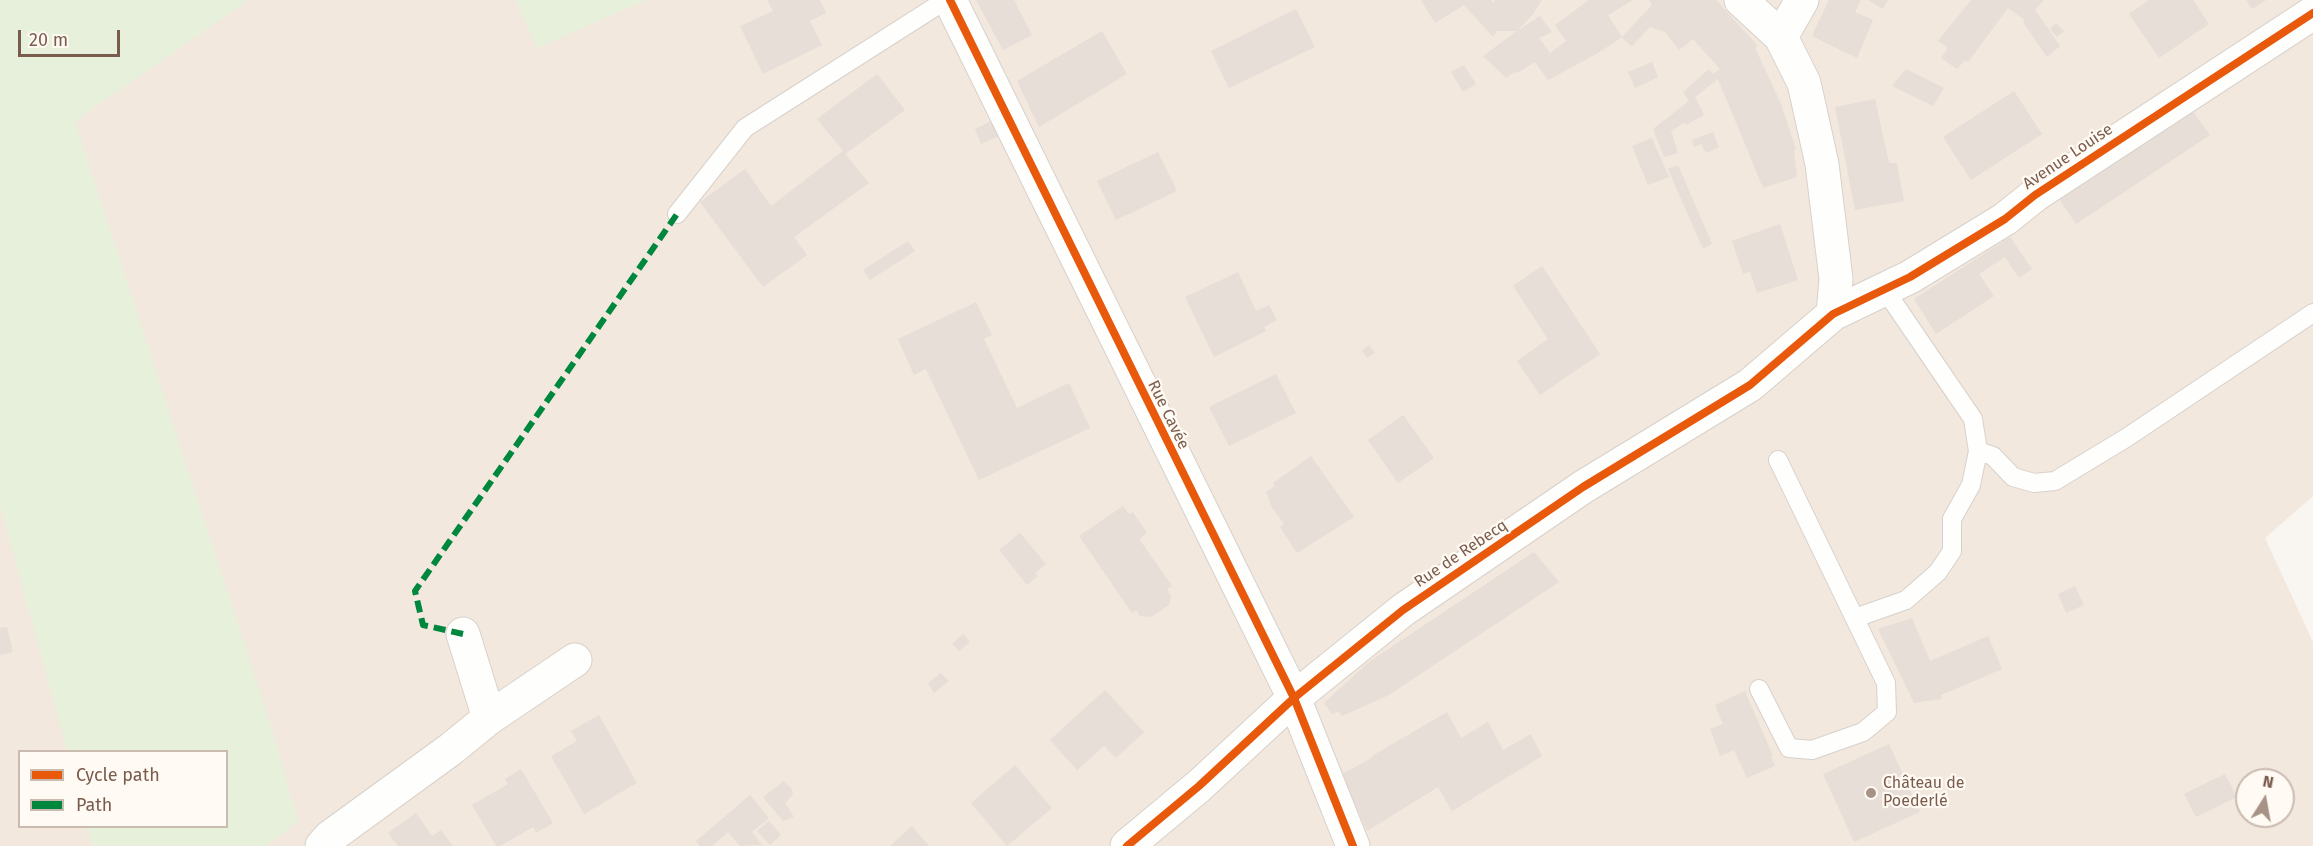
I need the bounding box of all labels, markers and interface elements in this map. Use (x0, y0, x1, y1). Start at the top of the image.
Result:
scale bar (21, 18, 123, 56)
text: 20 m (29, 29, 68, 51)
street label: Avenue Louise (2019, 120, 2117, 194)
street label: Rue Cavée (1143, 377, 1193, 453)
street label: Rue de Rebecq (1411, 516, 1511, 592)
legend (18, 750, 228, 828)
text: Cycle path (76, 764, 160, 786)
north arrow (2235, 768, 2295, 828)
text: N (2261, 771, 2275, 792)
place label: Château de Poederlé (1883, 774, 1965, 812)
marker: Château de Poederlé (1864, 786, 1878, 800)
text: Path (76, 794, 112, 816)

